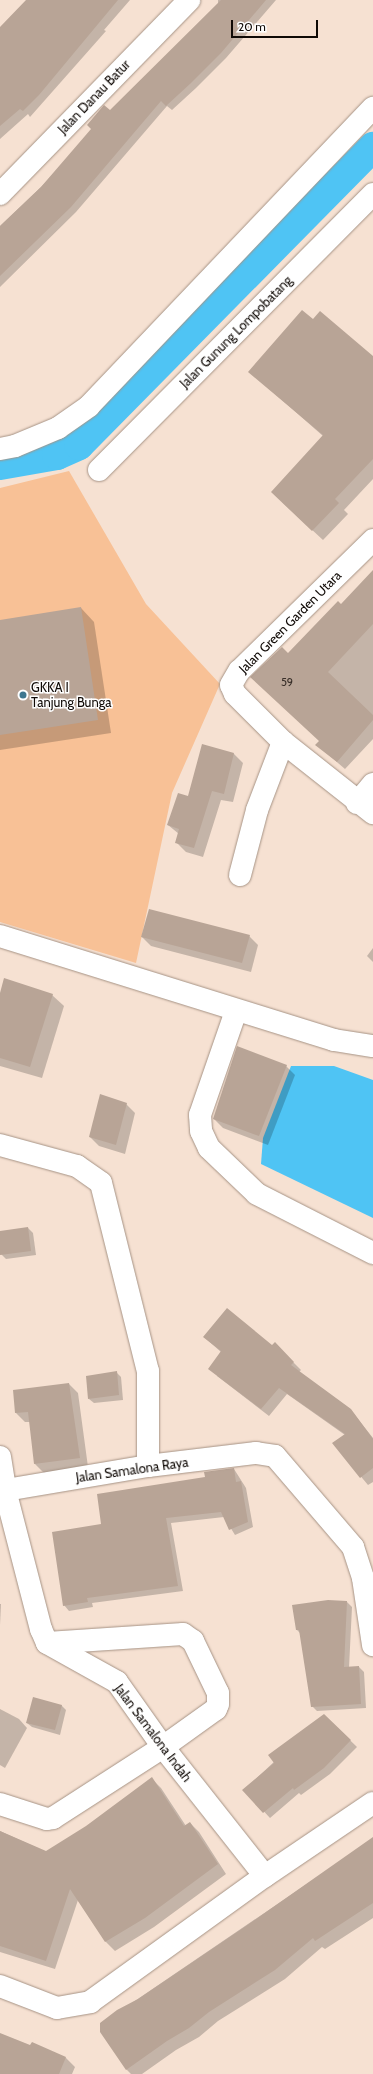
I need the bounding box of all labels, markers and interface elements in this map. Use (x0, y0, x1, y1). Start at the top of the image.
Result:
scale bar (233, 12, 320, 38)
text: 20 m (238, 19, 266, 34)
street label: Jalan Danau Batur (55, 57, 133, 137)
street label: Jalan Gunung Lompobatang (177, 273, 295, 391)
street label: Jalan Green Garden Utara (236, 568, 344, 676)
house number: 59 (281, 675, 293, 689)
place label: GKKA I Tanjung Bunga (31, 680, 111, 711)
marker: GKKA I Tanjung Bunga (18, 690, 28, 700)
street label: Jalan Samalona Raya (75, 1454, 189, 1486)
street label: Jalan Samalona Indah (111, 1681, 195, 1785)

